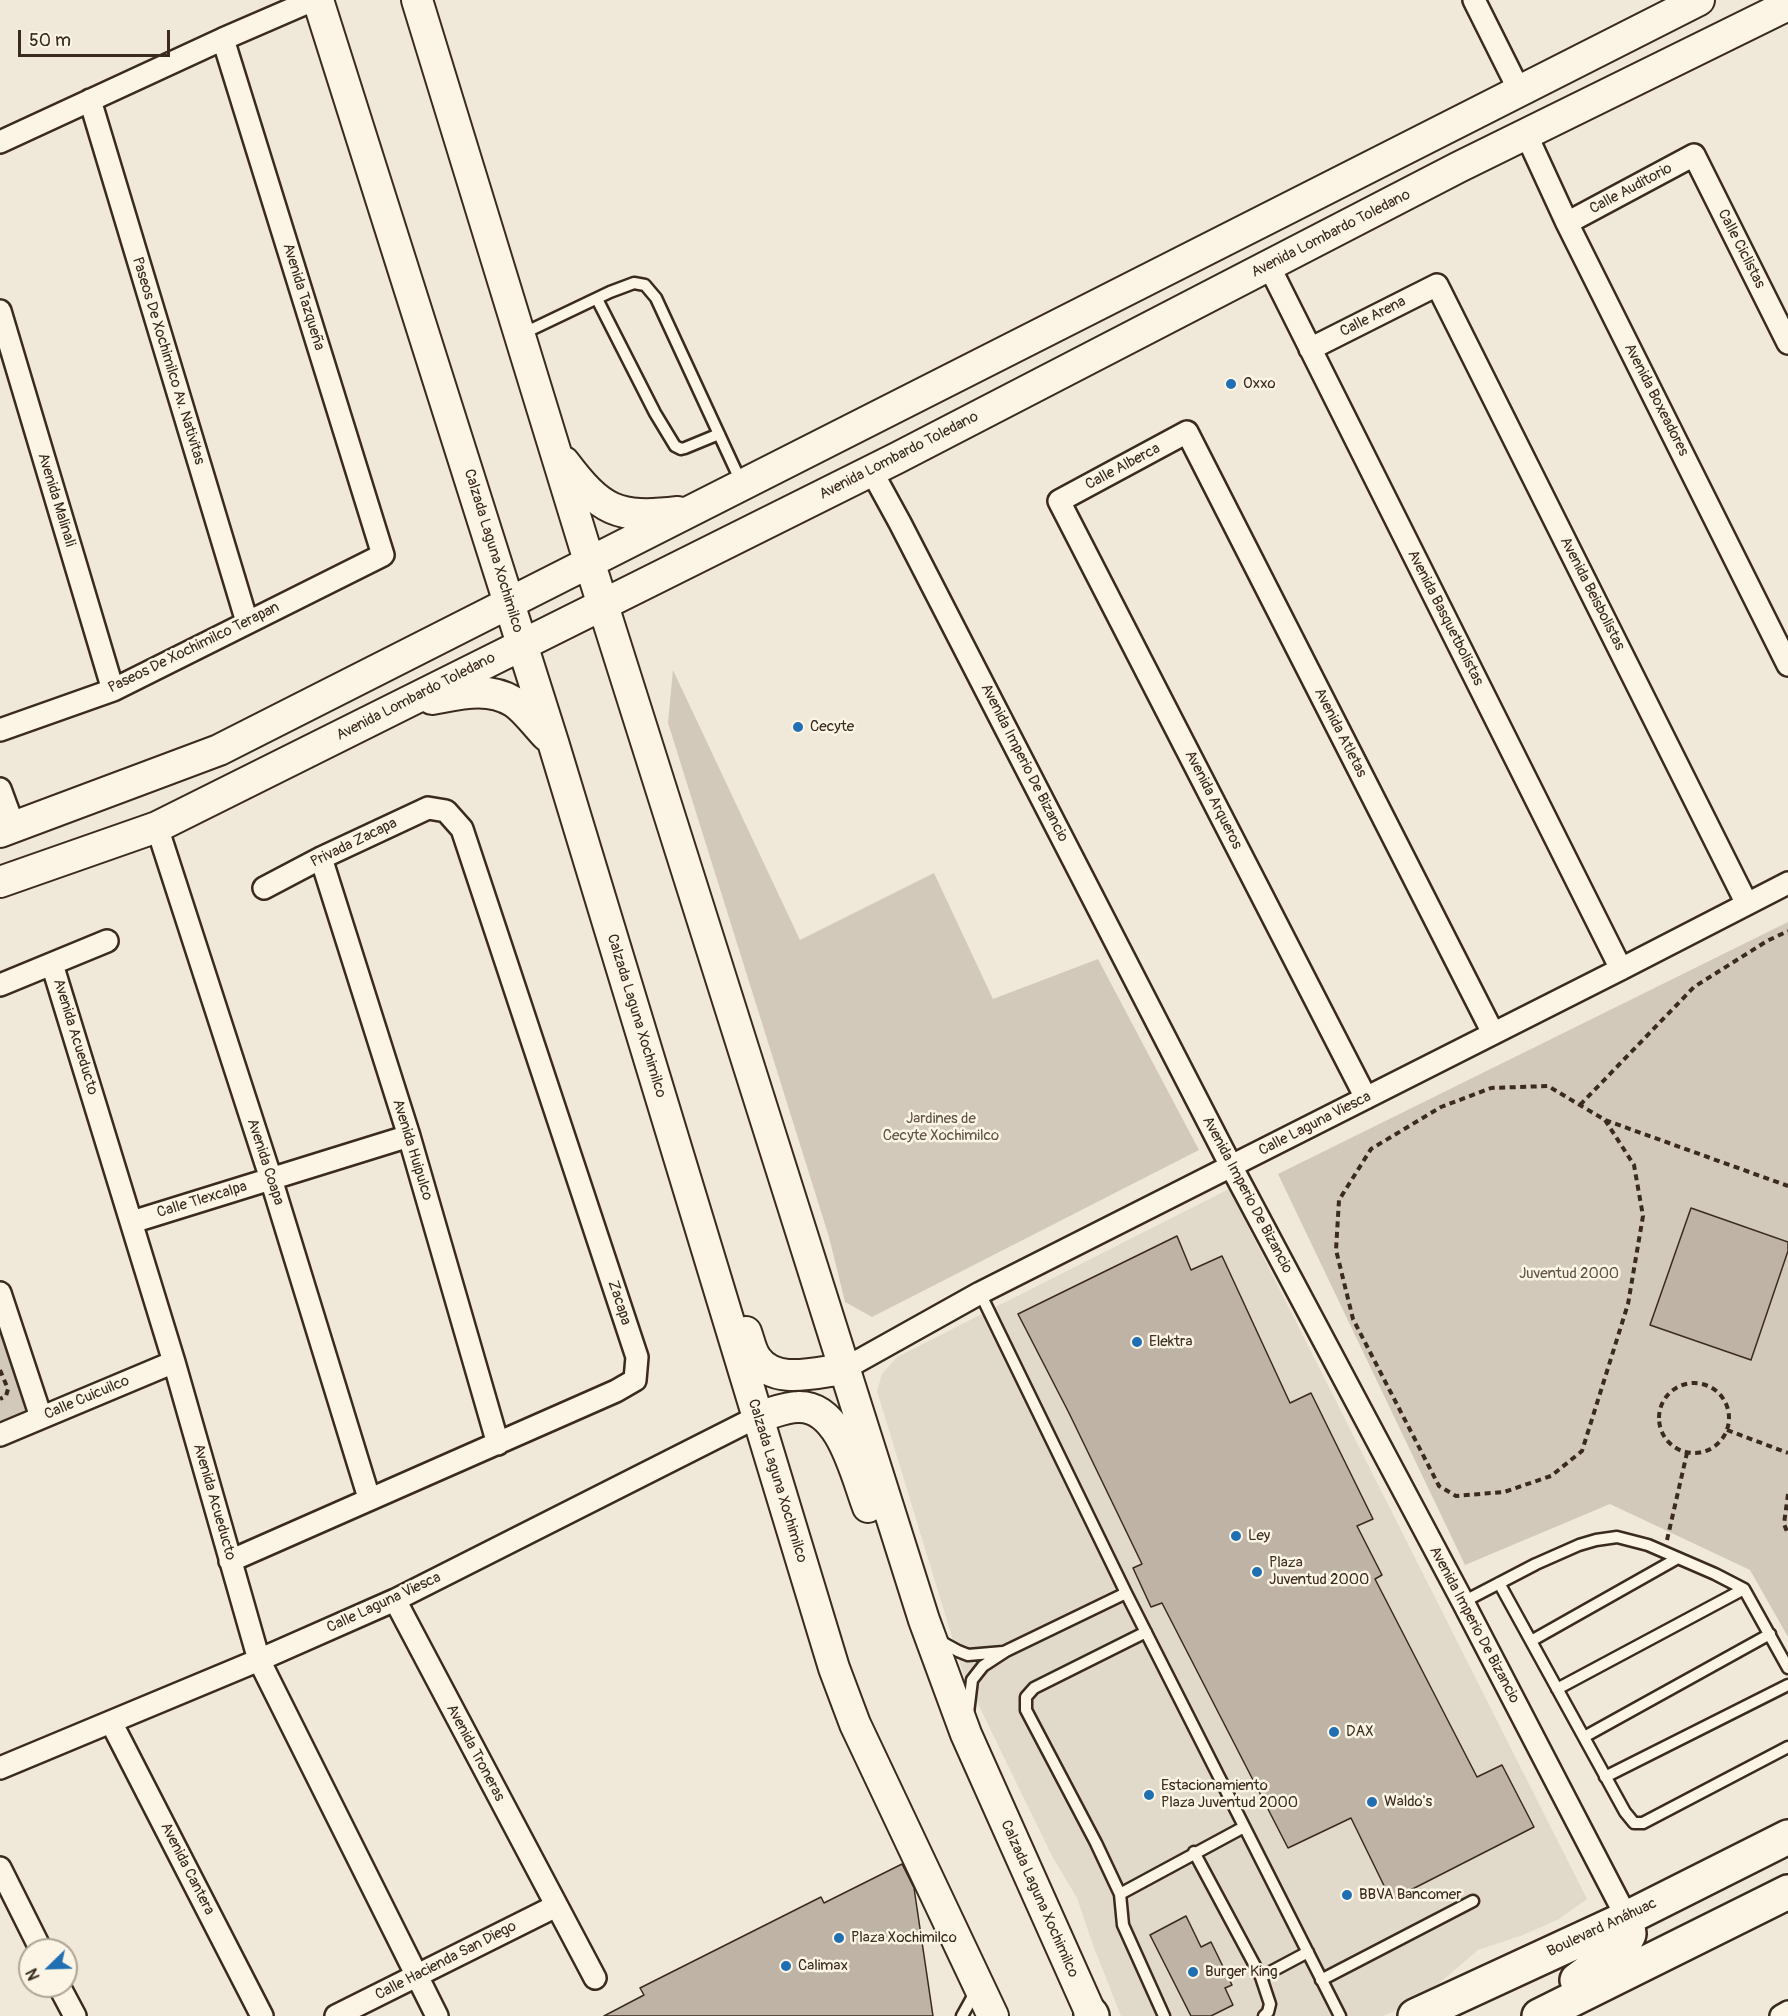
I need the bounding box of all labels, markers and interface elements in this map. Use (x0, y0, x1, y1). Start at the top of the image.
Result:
scale bar (21, 18, 172, 56)
text: 50 m (29, 29, 71, 52)
street label: Calle Auditorio (1587, 160, 1675, 218)
street label: Avenida Lombardo Toledano (1249, 186, 1413, 282)
street label: Calle Ciclistas (1713, 206, 1769, 292)
street label: Avenida Tazqueña (278, 241, 328, 353)
street label: Paseos De Xochimilco Av. Nativitas (128, 255, 208, 467)
street label: Calle Arena (1337, 293, 1409, 341)
street label: Avenida Boxeadores (1620, 341, 1692, 459)
place label: Oxxo (1243, 375, 1276, 393)
marker: Oxxo (1224, 377, 1238, 391)
street label: Avenida Lombardo Toledano (817, 408, 981, 504)
street label: Calle Alberca (1083, 440, 1163, 494)
street label: Avenida Malinali (33, 451, 79, 549)
street label: Calzada Laguna Xochimilco (459, 467, 527, 635)
street label: Avenida Beisbolistas (1556, 534, 1628, 654)
street label: Avenida Basquetbolistas (1403, 547, 1487, 689)
street label: Paseos De Xochimilco Terapan (105, 599, 283, 697)
street label: Avenida Lombardo Toledano (334, 649, 498, 745)
street label: Avenida Imperio De Bizancio (976, 681, 1072, 845)
street label: Avenida Atletas (1310, 685, 1370, 781)
place label: Cecyte (810, 718, 854, 736)
marker: Cecyte (791, 720, 805, 734)
street label: Avenida Arqueros (1180, 748, 1246, 852)
street label: Privada Zacapa (308, 814, 400, 872)
street label: Calzada Laguna Xochimilco (602, 932, 670, 1100)
street label: Avenida Acueducto (49, 977, 101, 1097)
street label: Calle Laguna Viesca (1256, 1088, 1374, 1160)
street label: Avenida Huipulco (388, 1097, 436, 1203)
park label: Jardines de Cecyte Xochimilco (883, 1110, 999, 1145)
street label: Avenida Imperio De Bizancio (1198, 1113, 1296, 1277)
street label: Avenida Coapa (243, 1117, 287, 1207)
street label: Calle Tlexcalpa (155, 1178, 249, 1222)
park label: Juventud 2000 (1519, 1265, 1619, 1283)
street label: Zacapa (603, 1278, 635, 1328)
place label: Elektra (1149, 1333, 1192, 1351)
marker: Elektra (1130, 1335, 1144, 1349)
street label: Calle Cuicuilco (42, 1372, 132, 1424)
street label: Calzada Laguna Xochimilco (743, 1397, 811, 1565)
street label: Avenida Acueducto (189, 1442, 239, 1562)
place label: Ley (1248, 1527, 1270, 1545)
marker: Ley (1229, 1529, 1243, 1543)
street label: Avenida Imperio De Bizancio (1425, 1543, 1523, 1707)
place label: Plaza Juventud 2000 (1269, 1554, 1369, 1589)
marker: Plaza Juventud 2000 (1250, 1565, 1264, 1579)
street label: Calle Laguna Viesca (324, 1569, 444, 1637)
street label: Avenida Troneras (442, 1701, 508, 1805)
place label: DAX (1346, 1723, 1374, 1741)
marker: DAX (1327, 1725, 1341, 1739)
place label: Estacionamiento Plaza Juventud 2000 (1161, 1777, 1298, 1812)
marker: Estacionamiento Plaza Juventud 2000 (1142, 1788, 1156, 1802)
place label: Waldo's (1384, 1793, 1432, 1811)
marker: Waldo's (1365, 1795, 1379, 1809)
street label: Calzada Laguna Xochimilco (996, 1818, 1082, 1980)
street label: Avenida Cantera (156, 1820, 218, 1918)
place label: BBVA Bancomer (1359, 1886, 1462, 1904)
marker: BBVA Bancomer (1340, 1888, 1354, 1902)
street label: Boulevard Anáhuac (1544, 1895, 1660, 1961)
street label: Calle Hacienda San Diego (372, 1918, 520, 2004)
place label: Plaza Xochimilco (851, 1929, 957, 1947)
marker: Plaza Xochimilco (832, 1931, 846, 1945)
north arrow (18, 1938, 78, 1998)
place label: Calimax (798, 1957, 848, 1975)
marker: Calimax (779, 1959, 793, 1973)
place label: Burger King (1205, 1963, 1278, 1981)
text: N (22, 1965, 45, 1983)
marker: Burger King (1186, 1965, 1200, 1979)

